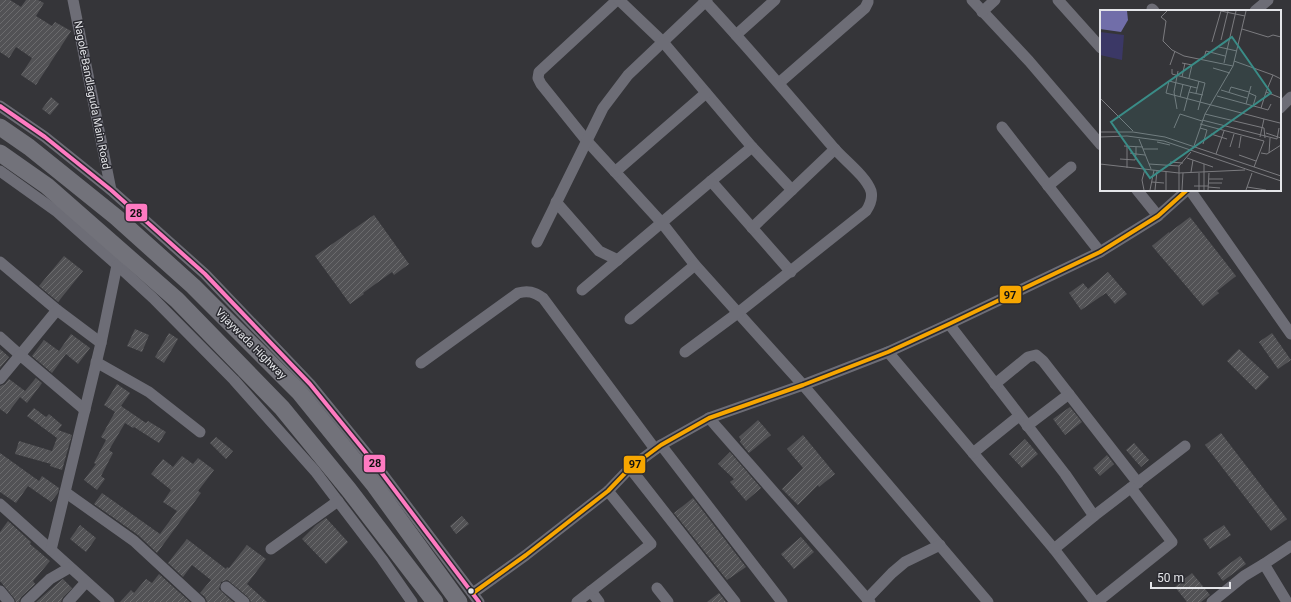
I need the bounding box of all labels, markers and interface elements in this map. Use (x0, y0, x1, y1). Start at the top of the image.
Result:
inset map (1100, 10, 1281, 191)
street label: Nagole-Bandlaguda Main Road (71, 20, 113, 170)
line badge: 28 (125, 203, 148, 222)
text: 28 (130, 207, 142, 220)
line badge: 97 (999, 285, 1022, 304)
text: 97 (1004, 289, 1016, 302)
street label: Vijaywada Highway (213, 306, 290, 383)
line badge: 28 (363, 454, 386, 473)
line badge: 97 (623, 455, 646, 474)
text: 28 (369, 457, 381, 470)
text: 97 (629, 458, 641, 471)
scale bar (1151, 564, 1230, 590)
text: 50 m (1157, 571, 1184, 585)
unlabelled marker (466, 586, 476, 596)

